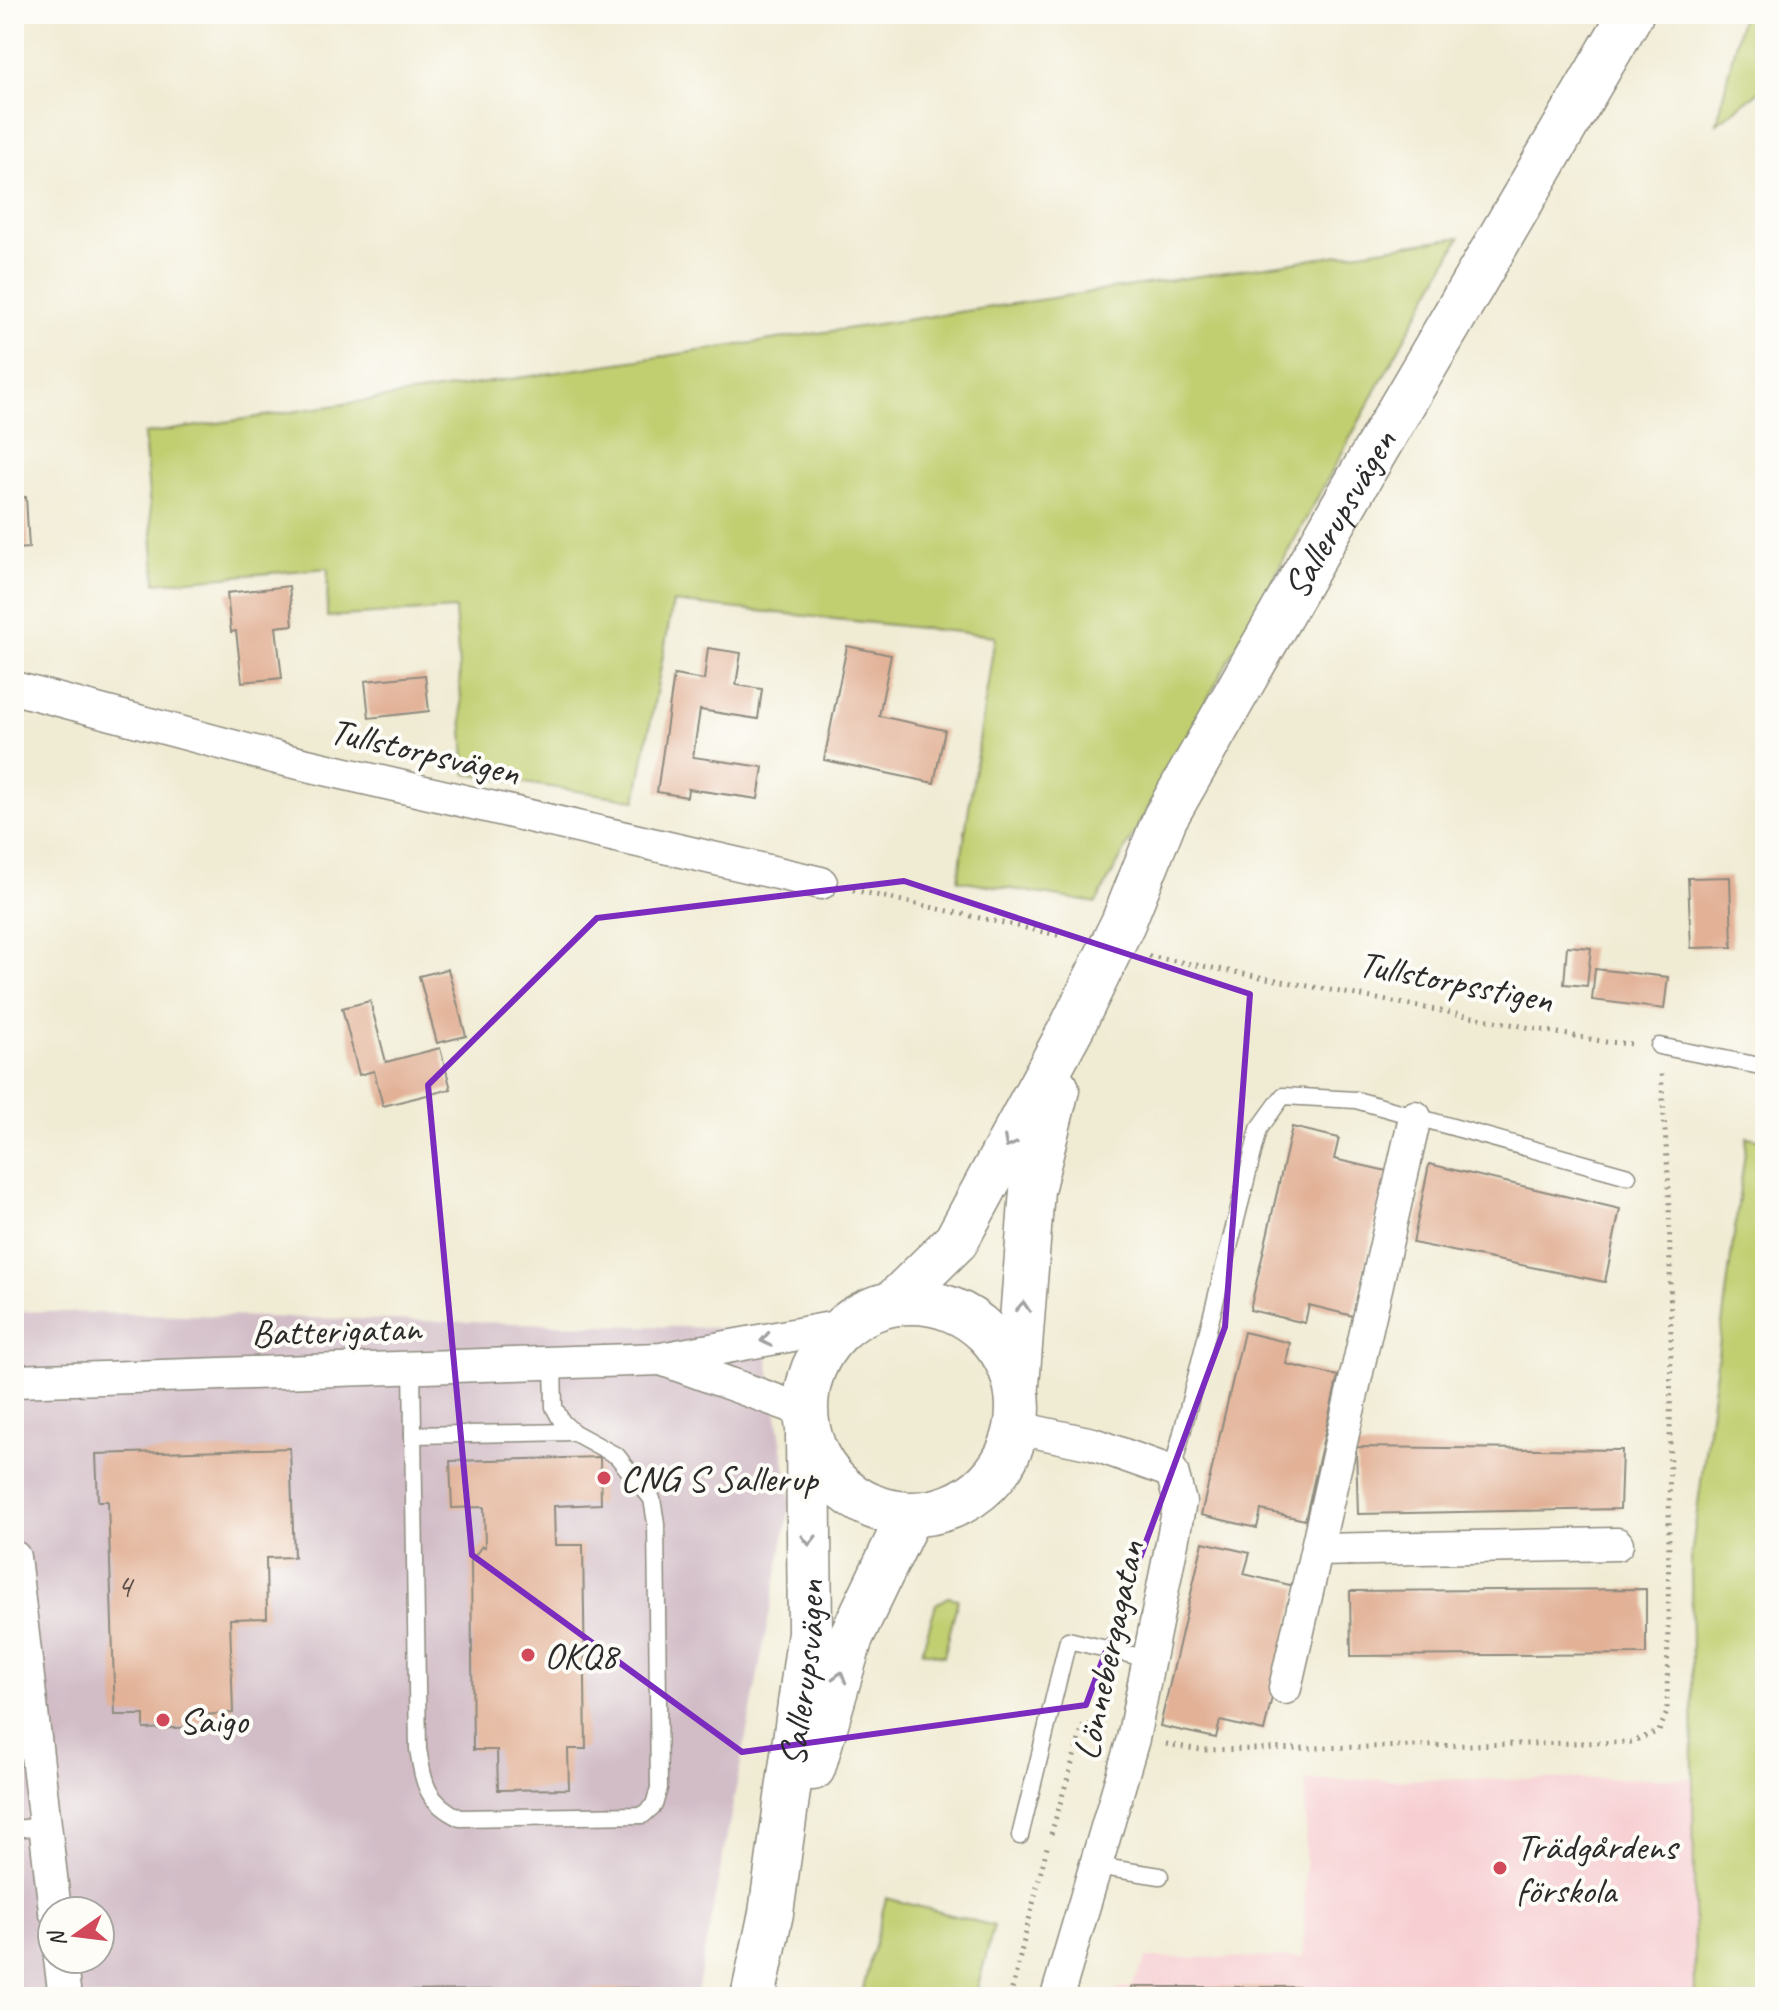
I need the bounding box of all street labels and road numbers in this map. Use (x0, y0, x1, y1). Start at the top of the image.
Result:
street label: Sallerupsvägen (1272, 420, 1407, 607)
street label: Tullstorpsvägen (325, 707, 525, 796)
street label: Tullstorpsstigen (1355, 940, 1558, 1024)
street label: Batterigatan (250, 1304, 424, 1357)
street label: Lönnebergagatan (1062, 1535, 1155, 1764)
street label: Sallerupsvägen (769, 1579, 834, 1769)

